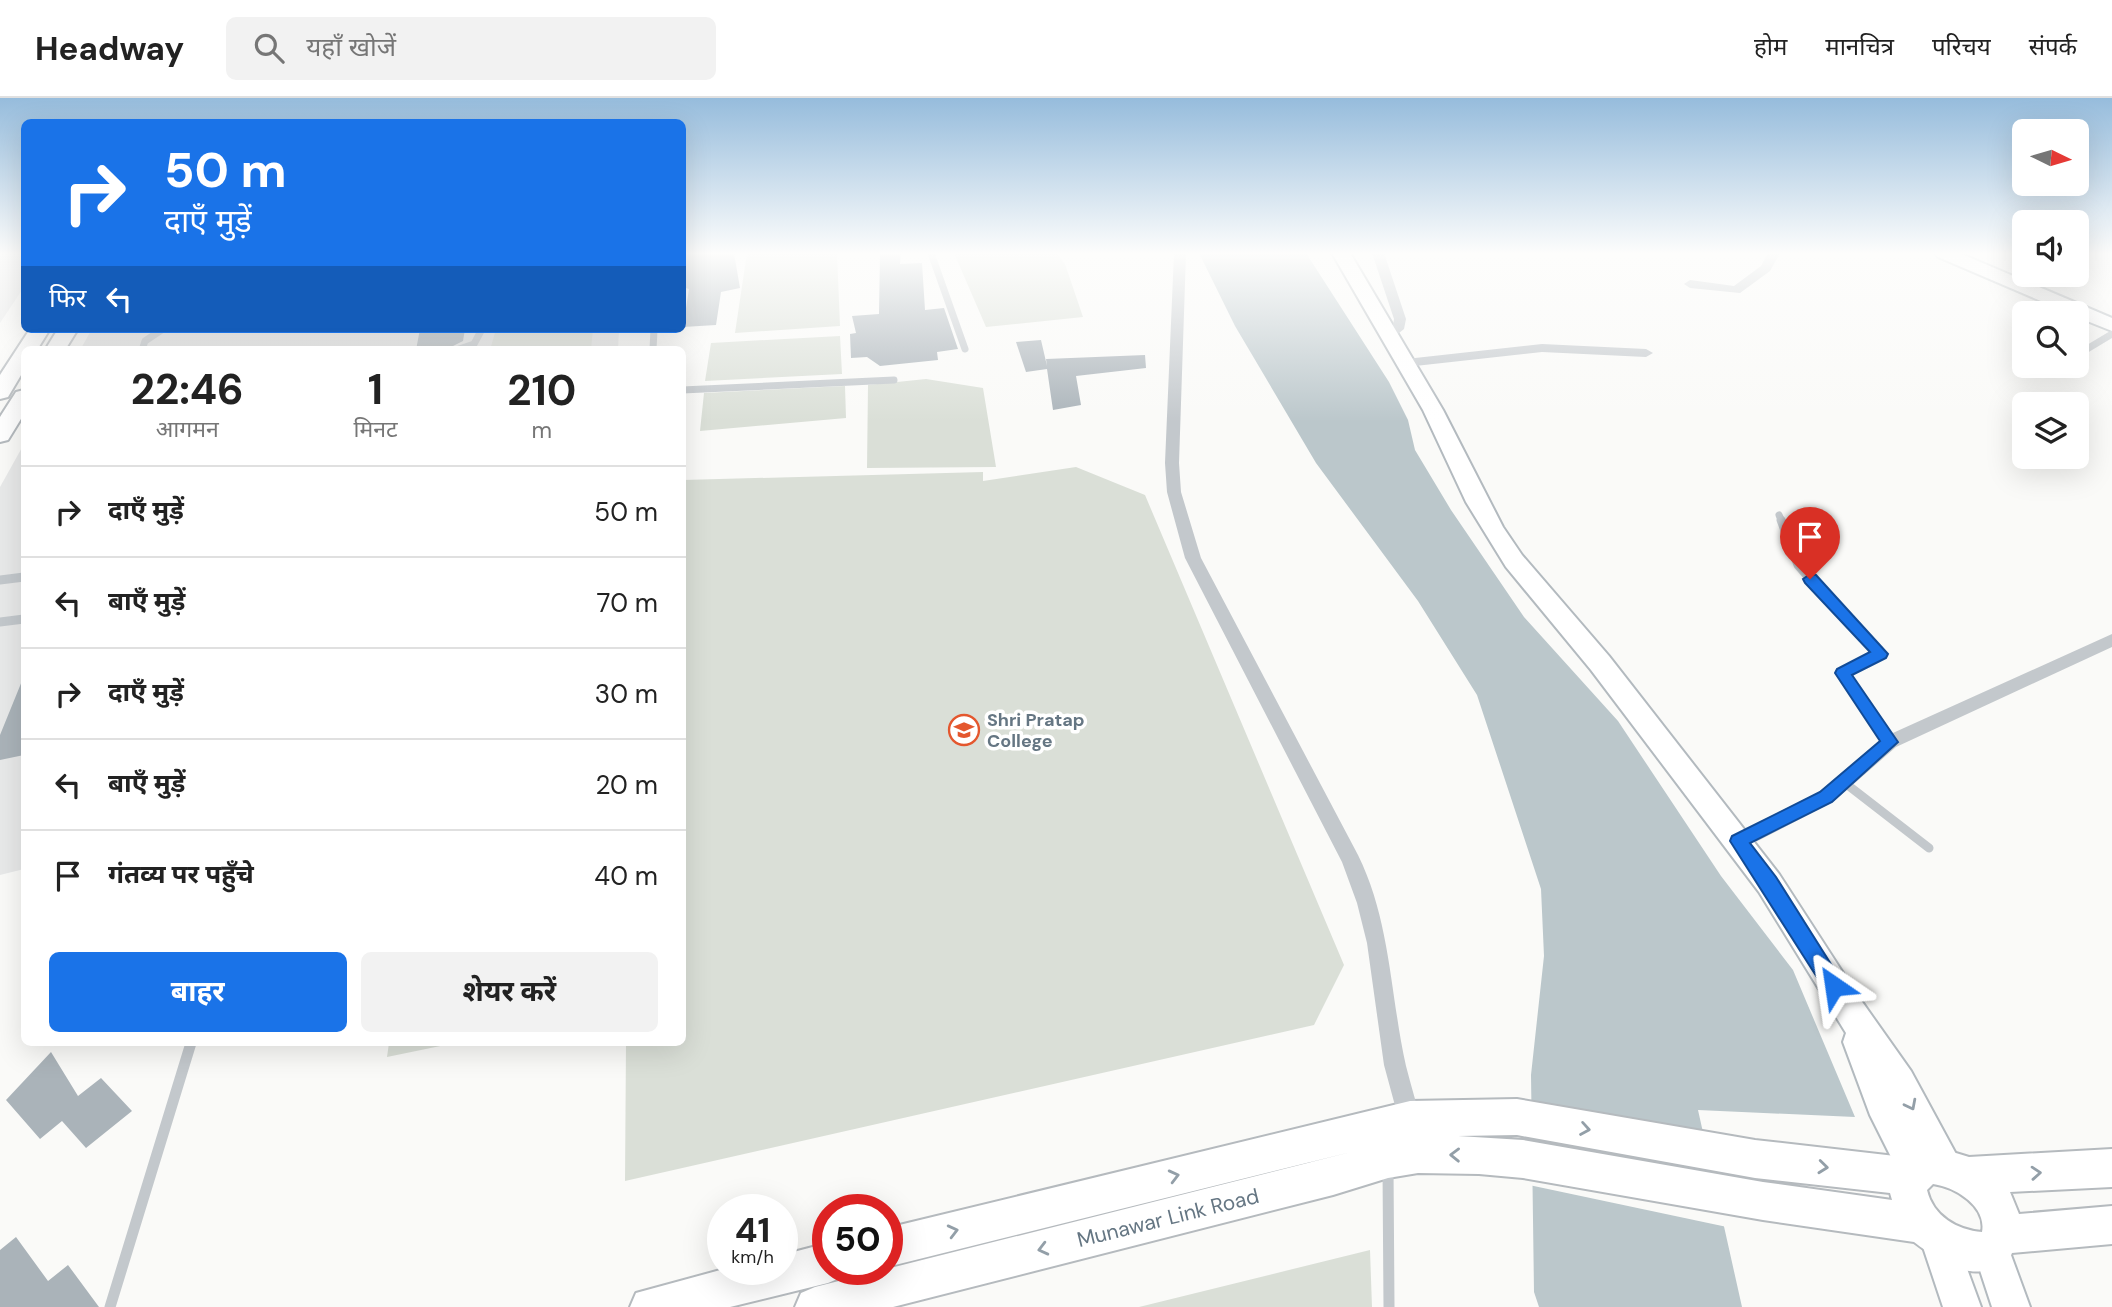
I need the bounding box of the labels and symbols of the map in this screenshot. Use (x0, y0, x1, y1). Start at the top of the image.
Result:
north arrow (2012, 119, 2090, 196)
pin (1780, 507, 1840, 579)
place label: Shri Pratap College (987, 708, 1085, 753)
school or university icon: Shri Pratap College (947, 713, 981, 747)
position arrow (1797, 949, 1871, 1023)
one-way arrow (1902, 1098, 1916, 1110)
one-way arrow (1579, 1121, 1591, 1136)
one-way arrow (1449, 1147, 1460, 1162)
one-way arrow (1818, 1159, 1829, 1174)
one-way arrow (2031, 1166, 2042, 1181)
one-way arrow (1168, 1170, 1180, 1184)
street label: Munawar Link Road (1074, 1182, 1262, 1254)
speed limit sign: 50 (812, 1194, 903, 1285)
one-way arrow (947, 1225, 959, 1239)
one-way arrow (1038, 1241, 1050, 1255)

